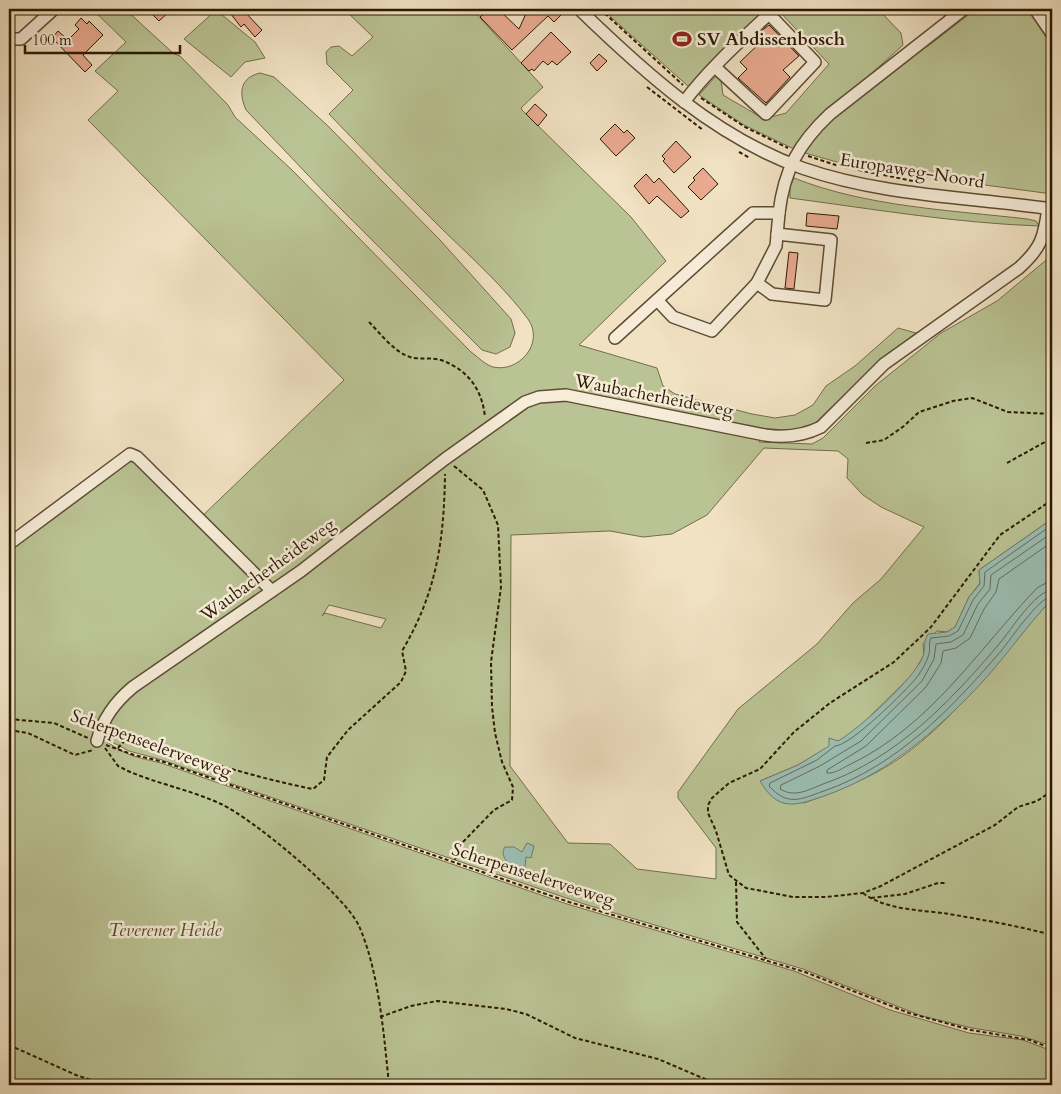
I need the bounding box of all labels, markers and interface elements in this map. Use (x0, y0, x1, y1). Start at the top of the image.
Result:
scale bar (25, 22, 180, 54)
place label: SV Abdissenbosch (697, 27, 845, 52)
sports icon: SV Abdissenbosch (671, 28, 693, 50)
text: 100 m (32, 30, 72, 50)
street label: Europaweg-Noord (838, 147, 987, 195)
street label: Waubacherheideweg (571, 368, 736, 424)
street label: Waubacherheideweg (195, 512, 341, 628)
street label: Scherpenseelerveeweg (67, 703, 236, 785)
street label: Scherpenseelerveeweg (448, 837, 618, 913)
park label: Teverener Heide (108, 918, 223, 943)

